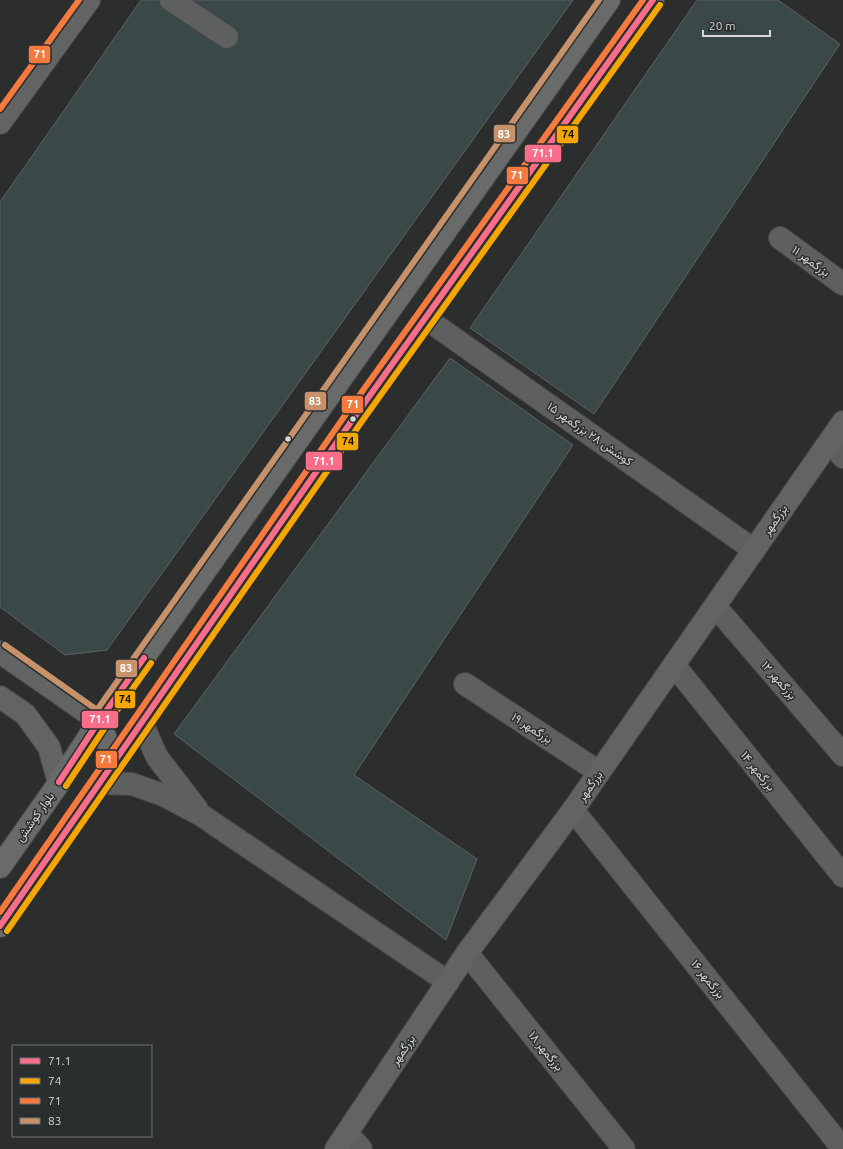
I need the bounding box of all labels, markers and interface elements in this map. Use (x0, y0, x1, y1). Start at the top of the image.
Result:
scale bar (703, 12, 770, 38)
text: 20 m (709, 19, 736, 32)
line badge: 71 (28, 45, 51, 64)
text: 71 (34, 48, 46, 60)
line badge: 83 (493, 124, 516, 143)
line badge: 74 (556, 125, 579, 144)
text: 83 (498, 128, 510, 140)
text: 74 (562, 128, 574, 140)
line badge: 71.1 (524, 144, 562, 163)
text: 71.1 (532, 147, 554, 159)
line badge: 71 (506, 166, 529, 185)
text: 71 (511, 169, 523, 181)
street label: بزرگمهر ۱۱ (789, 243, 833, 280)
line badge: 83 (304, 391, 327, 411)
text: 83 (309, 395, 321, 407)
line badge: 71 (341, 395, 364, 414)
text: 71 (347, 398, 359, 410)
street label: کوشش ۲۸ بزرگمهر ۱۵ (544, 399, 635, 470)
unlabelled marker (348, 414, 358, 424)
line badge: 74 (336, 432, 359, 451)
unlabelled marker (283, 434, 293, 444)
text: 74 (342, 435, 354, 447)
line badge: 71.1 (305, 451, 343, 471)
text: 71.1 (313, 455, 335, 467)
street label: بزرگمهر (759, 502, 791, 539)
street label: بزرگمهر ۱۲ (758, 658, 799, 703)
line badge: 83 (115, 659, 138, 678)
text: 83 (120, 662, 132, 674)
line badge: 74 (114, 690, 136, 709)
text: 74 (119, 693, 131, 705)
line badge: 71.1 (81, 710, 119, 729)
street label: بزرگمهر ۱۹ (508, 710, 555, 747)
text: 71.1 (89, 713, 111, 725)
street label: بزرگمهر ۱۴ (737, 748, 778, 794)
line badge: 71 (95, 750, 118, 769)
text: 71 (100, 753, 112, 765)
street label: بزرگمهر (574, 768, 606, 805)
street label: بلوار کوشش (13, 790, 58, 845)
street label: بزرگمهر ۱۶ (687, 957, 728, 1002)
street label: بزرگمهر ۱۸ (525, 1028, 566, 1074)
street label: بزرگمهر (387, 1032, 419, 1069)
legend (12, 1045, 152, 1137)
text: 71.1 (48, 1054, 71, 1067)
text: 74 (48, 1074, 62, 1087)
text: 71 (48, 1094, 62, 1107)
text: 83 (48, 1114, 62, 1127)

